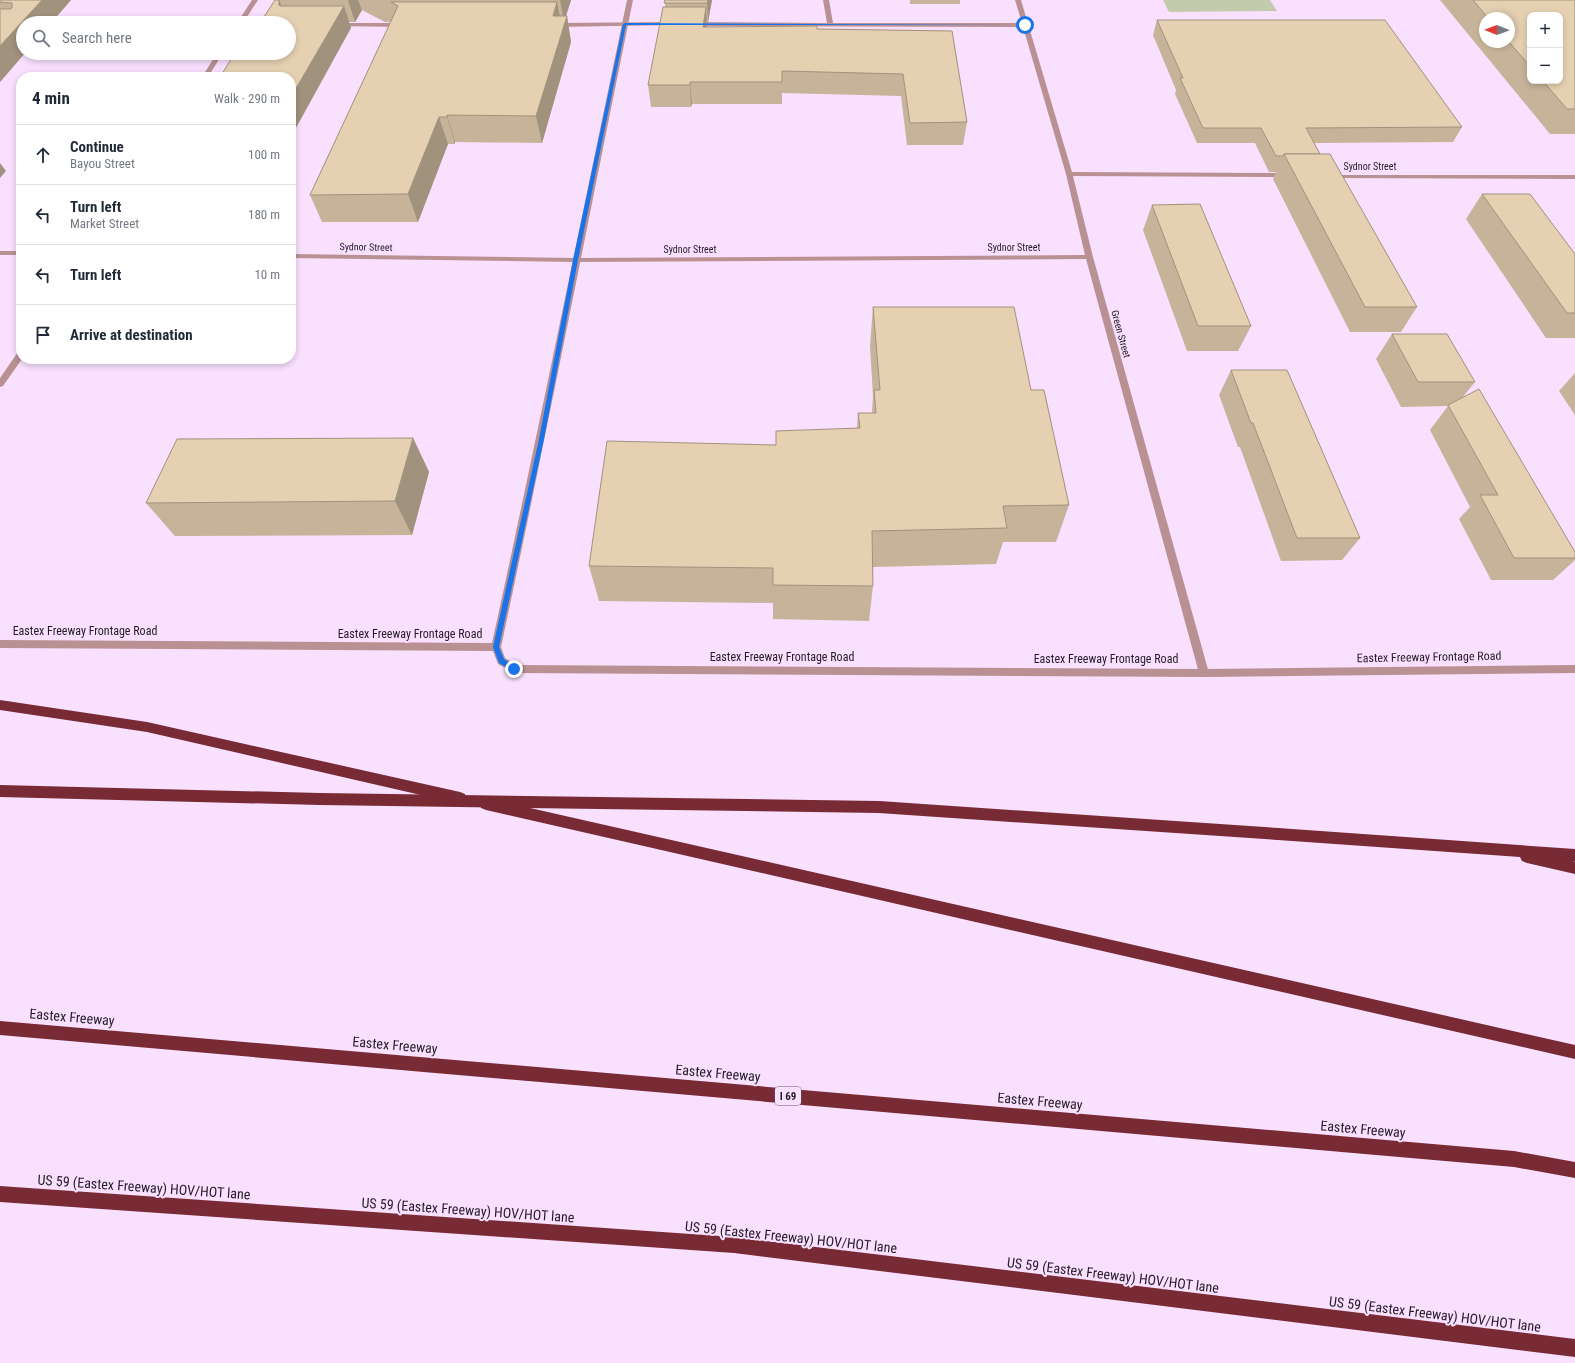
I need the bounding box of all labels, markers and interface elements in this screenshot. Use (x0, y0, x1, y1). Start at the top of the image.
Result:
north arrow (1479, 12, 1515, 48)
map controls (1527, 12, 1563, 84)
button: + (1527, 12, 1563, 48)
search box (16, 16, 296, 60)
route start (1016, 16, 1034, 34)
icon: search (30, 27, 52, 49)
text: Search here (62, 29, 132, 47)
button: − (1527, 48, 1563, 84)
text: 4 min (32, 88, 70, 108)
text: Walk · 290 m (214, 91, 280, 106)
text: Continue (70, 138, 124, 156)
icon: ahead (32, 144, 54, 166)
text: 100 m (248, 147, 280, 162)
text: Bayou Street (70, 156, 135, 171)
street label: Sydnor Street (1344, 161, 1396, 172)
text: Turn left (70, 198, 121, 216)
icon: left (32, 204, 54, 226)
text: 180 m (248, 207, 280, 222)
text: Market Street (70, 216, 139, 231)
street label: Sydnor Street (339, 241, 393, 253)
street label: Sydnor Street (988, 242, 1040, 253)
street label: Sydnor Street (664, 244, 716, 255)
icon: left (32, 264, 54, 286)
text: Turn left (70, 266, 121, 284)
text: 10 m (254, 267, 280, 282)
street label: Green Street (1109, 309, 1133, 359)
icon: arrive (32, 324, 54, 346)
text: Arrive at destination (70, 326, 193, 344)
street label: Eastex Freeway Frontage Road (13, 624, 157, 638)
street label: Eastex Freeway Frontage Road (338, 627, 482, 641)
street label: Eastex Freeway Frontage Road (1357, 649, 1501, 665)
street label: Eastex Freeway Frontage Road (710, 650, 854, 664)
street label: Eastex Freeway Frontage Road (1034, 652, 1178, 666)
route end (505, 660, 523, 678)
street label: Eastex Freeway (29, 1005, 115, 1029)
street label: Eastex Freeway (352, 1033, 438, 1057)
street label: Eastex Freeway (675, 1061, 761, 1085)
road number: I 69 (775, 1087, 801, 1105)
street label: Eastex Freeway (997, 1089, 1083, 1113)
street label: Eastex Freeway (1320, 1117, 1406, 1141)
street label: US 59 (Eastex Freeway) HOV/HOT lane (37, 1172, 251, 1203)
street label: US 59 (Eastex Freeway) HOV/HOT lane (361, 1195, 575, 1226)
street label: US 59 (Eastex Freeway) HOV/HOT lane (684, 1218, 898, 1257)
street label: US 59 (Eastex Freeway) HOV/HOT lane (1006, 1254, 1220, 1297)
street label: US 59 (Eastex Freeway) HOV/HOT lane (1328, 1293, 1542, 1336)

